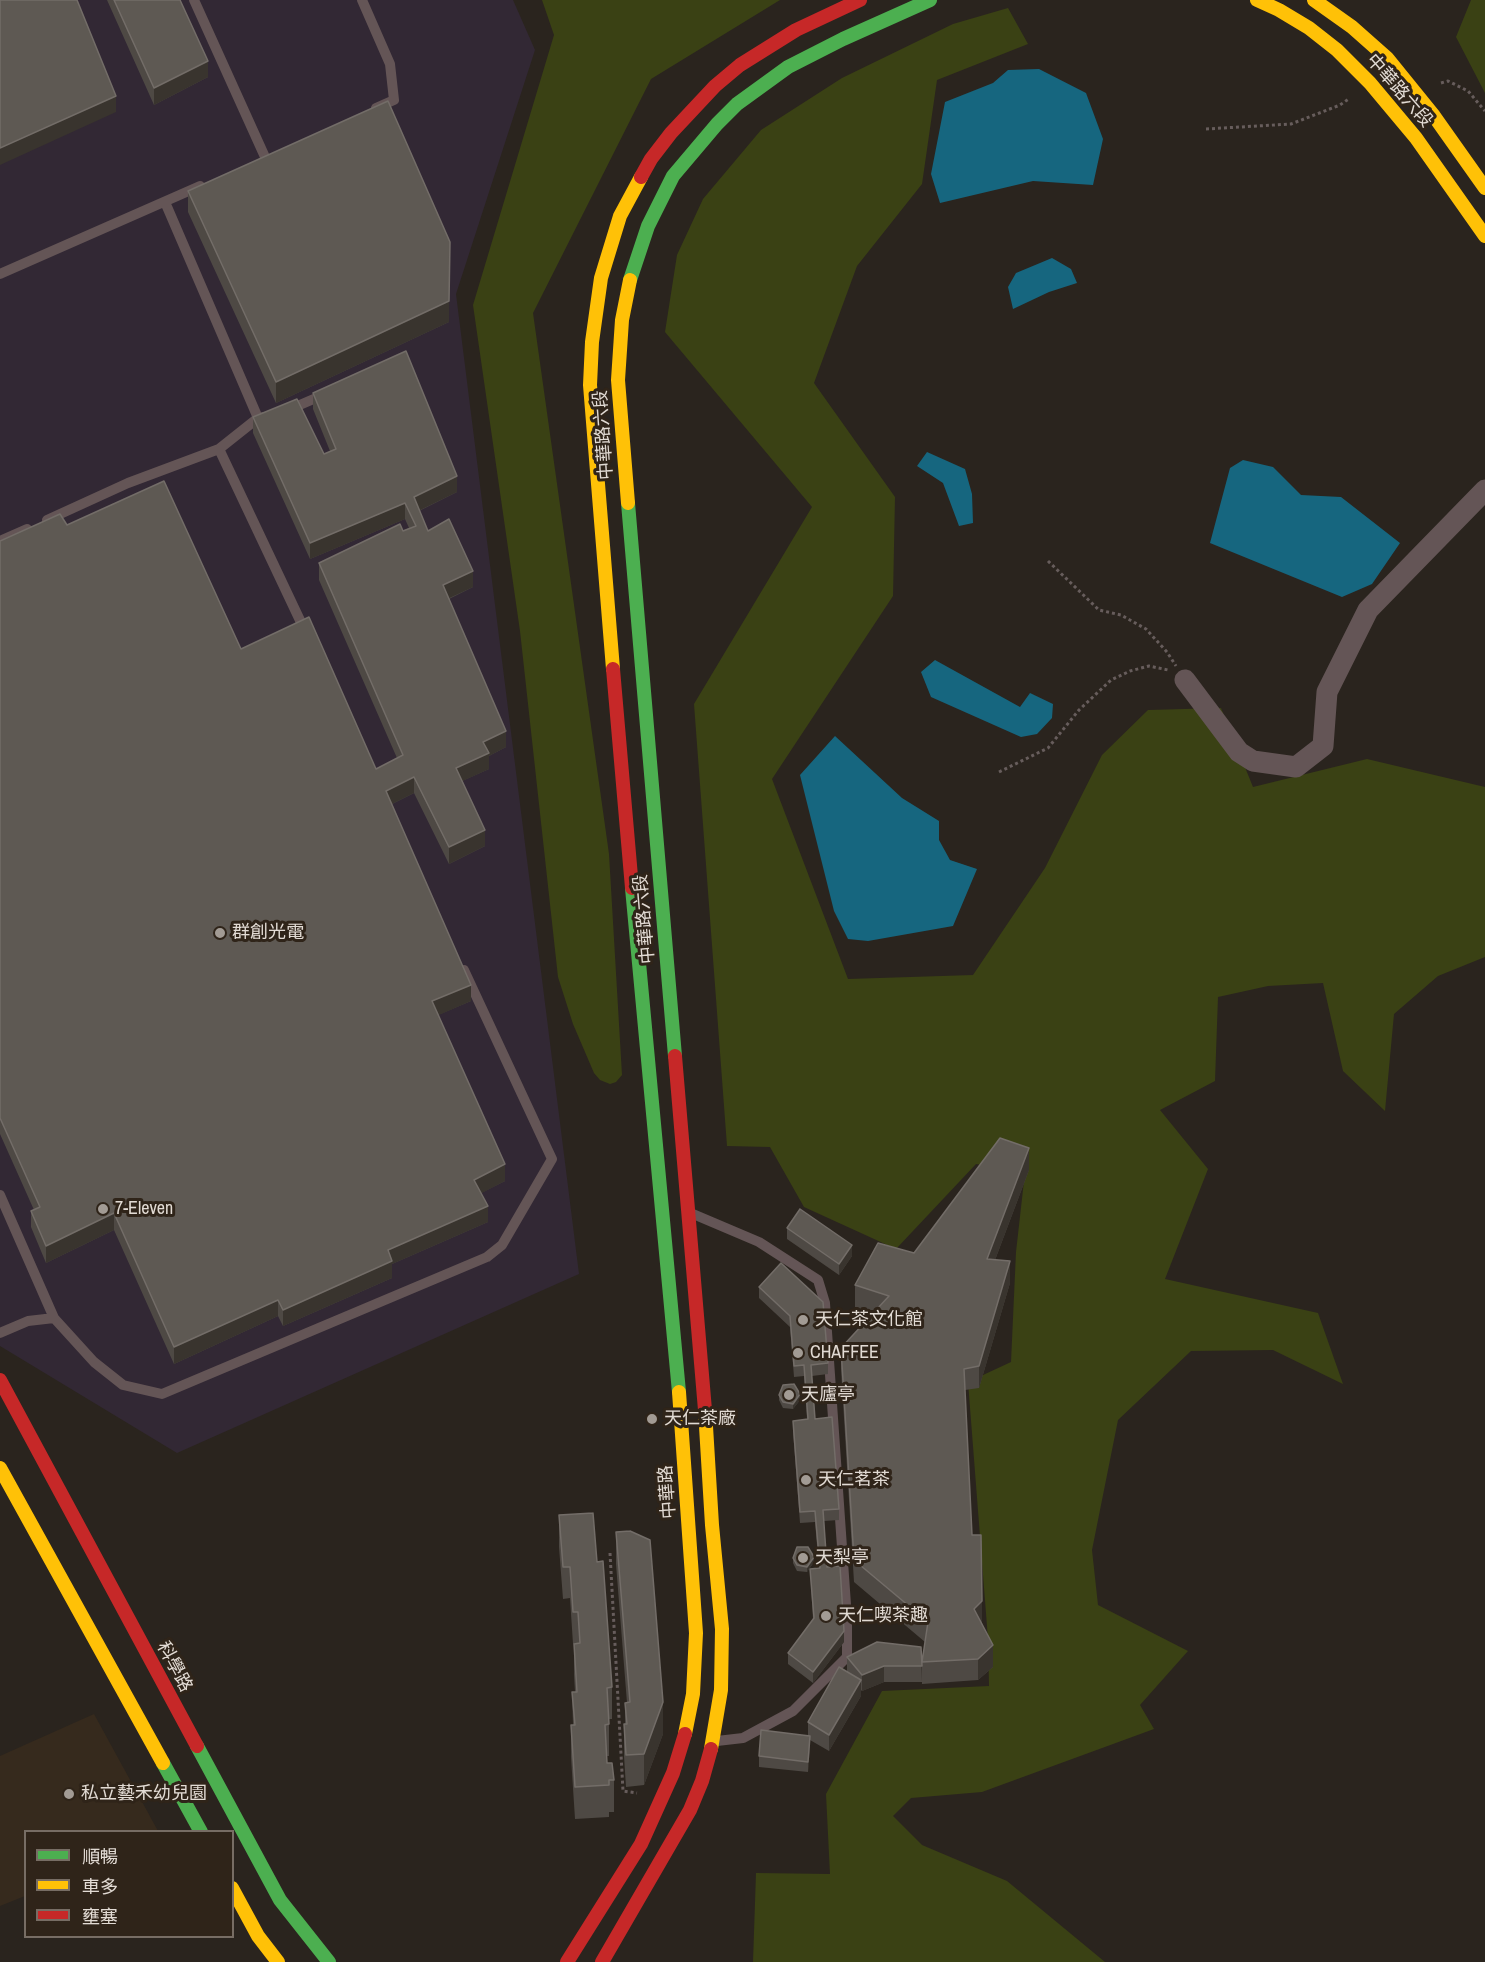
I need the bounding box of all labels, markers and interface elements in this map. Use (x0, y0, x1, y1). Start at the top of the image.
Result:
street label: 中華路六段 (1361, 50, 1437, 132)
street label: 中華路六段 (590, 389, 618, 481)
street label: 中華路六段 (630, 873, 660, 965)
place label: 群創光電 (232, 922, 304, 944)
marker: 群創光電 (213, 926, 227, 940)
place label: 7-Eleven (115, 1198, 173, 1220)
marker: 7-Eleven (96, 1202, 110, 1216)
place label: 天仁茶文化館 (815, 1309, 923, 1331)
marker: 天仁茶文化館 (796, 1313, 810, 1327)
place label: CHAFFEE (810, 1342, 879, 1364)
marker: CHAFFEE (791, 1346, 805, 1360)
place label: 天廬亭 (801, 1384, 855, 1406)
marker: 天廬亭 (782, 1388, 796, 1402)
place label: 天仁茶廠 (664, 1408, 736, 1430)
marker: 天仁茶廠 (645, 1412, 659, 1426)
street label: 中華路 (655, 1464, 681, 1520)
place label: 天仁茗茶 (818, 1469, 890, 1491)
marker: 天仁茗茶 (799, 1473, 813, 1487)
place label: 天梨亭 (815, 1547, 869, 1569)
marker: 天梨亭 (796, 1551, 810, 1565)
place label: 天仁喫茶趣 (838, 1605, 928, 1627)
marker: 天仁喫茶趣 (819, 1609, 833, 1623)
street label: 科學路 (152, 1638, 196, 1696)
place label: 私立藝禾幼兒園 (81, 1783, 207, 1805)
marker: 私立藝禾幼兒園 (62, 1787, 76, 1801)
legend (24, 1830, 234, 1938)
text: 順暢 (82, 1844, 118, 1869)
text: 車多 (82, 1874, 118, 1899)
text: 壅塞 (82, 1904, 118, 1929)

